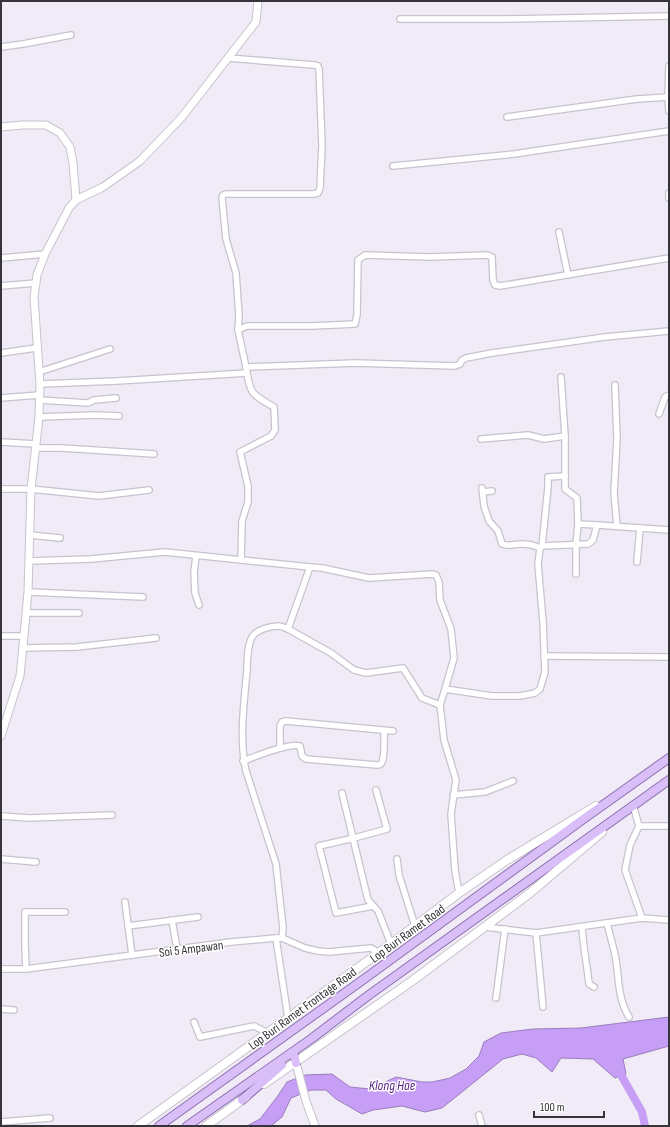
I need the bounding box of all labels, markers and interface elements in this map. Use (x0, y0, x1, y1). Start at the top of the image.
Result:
street label: Lop Buri Ramet Road (367, 901, 448, 966)
street label: Soi 5 Ampawan (158, 937, 224, 961)
street label: Lop Buri Ramet Frontage Road (245, 964, 360, 1053)
water label: Klong Hae (369, 1077, 416, 1094)
scale bar (534, 1093, 604, 1119)
text: 100 m (540, 1100, 565, 1115)

